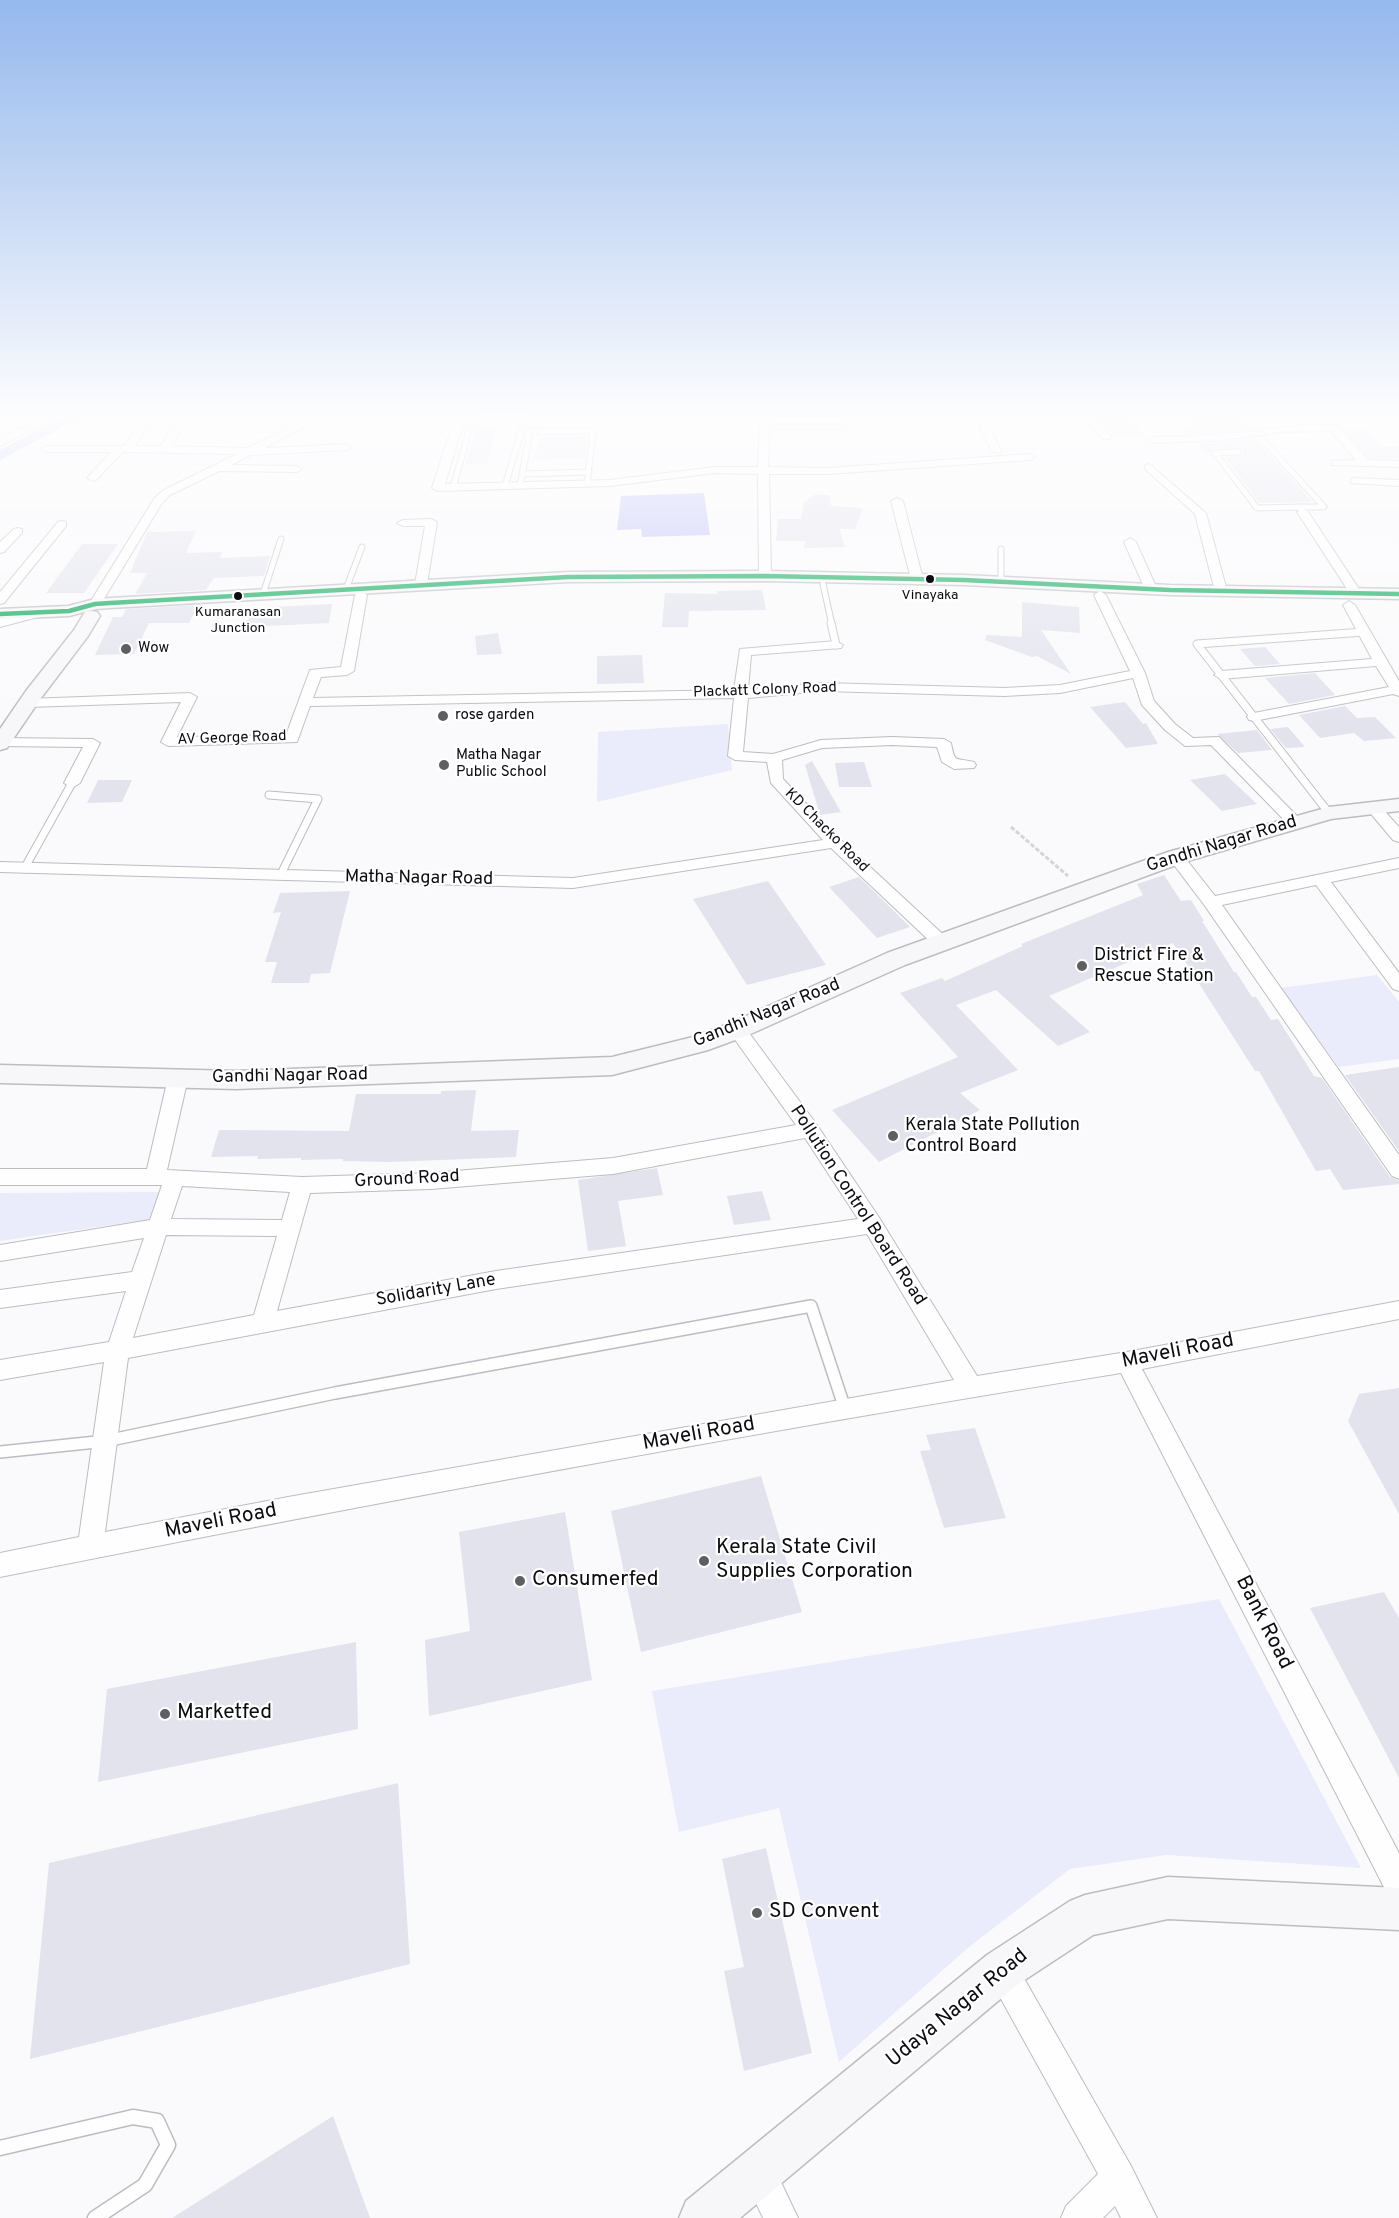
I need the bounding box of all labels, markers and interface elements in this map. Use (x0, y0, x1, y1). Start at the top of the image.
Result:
marker: Vinayaka (924, 573, 936, 585)
place label: Vinayaka (902, 588, 958, 604)
marker: Kumaranasan Junction (232, 590, 244, 602)
place label: Kumaranasan Junction (195, 605, 281, 638)
place label: Wow (138, 640, 169, 658)
marker: Wow (119, 642, 133, 656)
street label: Plackatt Colony Road (693, 679, 837, 703)
place label: rose garden (455, 707, 534, 725)
marker: rose garden (436, 709, 450, 723)
street label: AV George Road (177, 728, 287, 750)
place label: Matha Nagar Public School (456, 747, 547, 782)
marker: Matha Nagar Public School (437, 758, 451, 772)
street label: KD Chacko Road (780, 785, 872, 877)
street label: Gandhi Nagar Road (1144, 812, 1300, 878)
street label: Matha Nagar Road (345, 867, 493, 891)
place label: District Fire & Rescue Station (1094, 945, 1214, 988)
marker: District Fire & Rescue Station (1075, 959, 1089, 973)
street label: Gandhi Nagar Road (690, 975, 844, 1053)
street label: Gandhi Nagar Road (212, 1065, 368, 1089)
street label: Pollution Control Board Road (784, 1102, 930, 1310)
place label: Kerala State Pollution Control Board (905, 1115, 1080, 1158)
marker: Kerala State Pollution Control Board (886, 1129, 900, 1143)
street label: Ground Road (354, 1166, 460, 1194)
street label: Solidarity Lane (374, 1270, 498, 1312)
street label: Maveli Road (1120, 1329, 1236, 1375)
street label: Maveli Road (641, 1413, 757, 1457)
street label: Maveli Road (163, 1499, 279, 1545)
place label: Kerala State Civil Supplies Corporation (716, 1536, 913, 1586)
marker: Kerala State Civil Supplies Corporation (697, 1554, 711, 1568)
place label: Consumerfed (532, 1568, 659, 1594)
street label: Bank Road (1229, 1572, 1297, 1674)
marker: Consumerfed (513, 1574, 527, 1588)
place label: Marketfed (177, 1701, 272, 1727)
marker: Marketfed (158, 1707, 172, 1721)
place label: SD Convent (769, 1900, 880, 1926)
marker: SD Convent (750, 1906, 764, 1920)
street label: Udaya Nagar Road (882, 1944, 1034, 2074)

